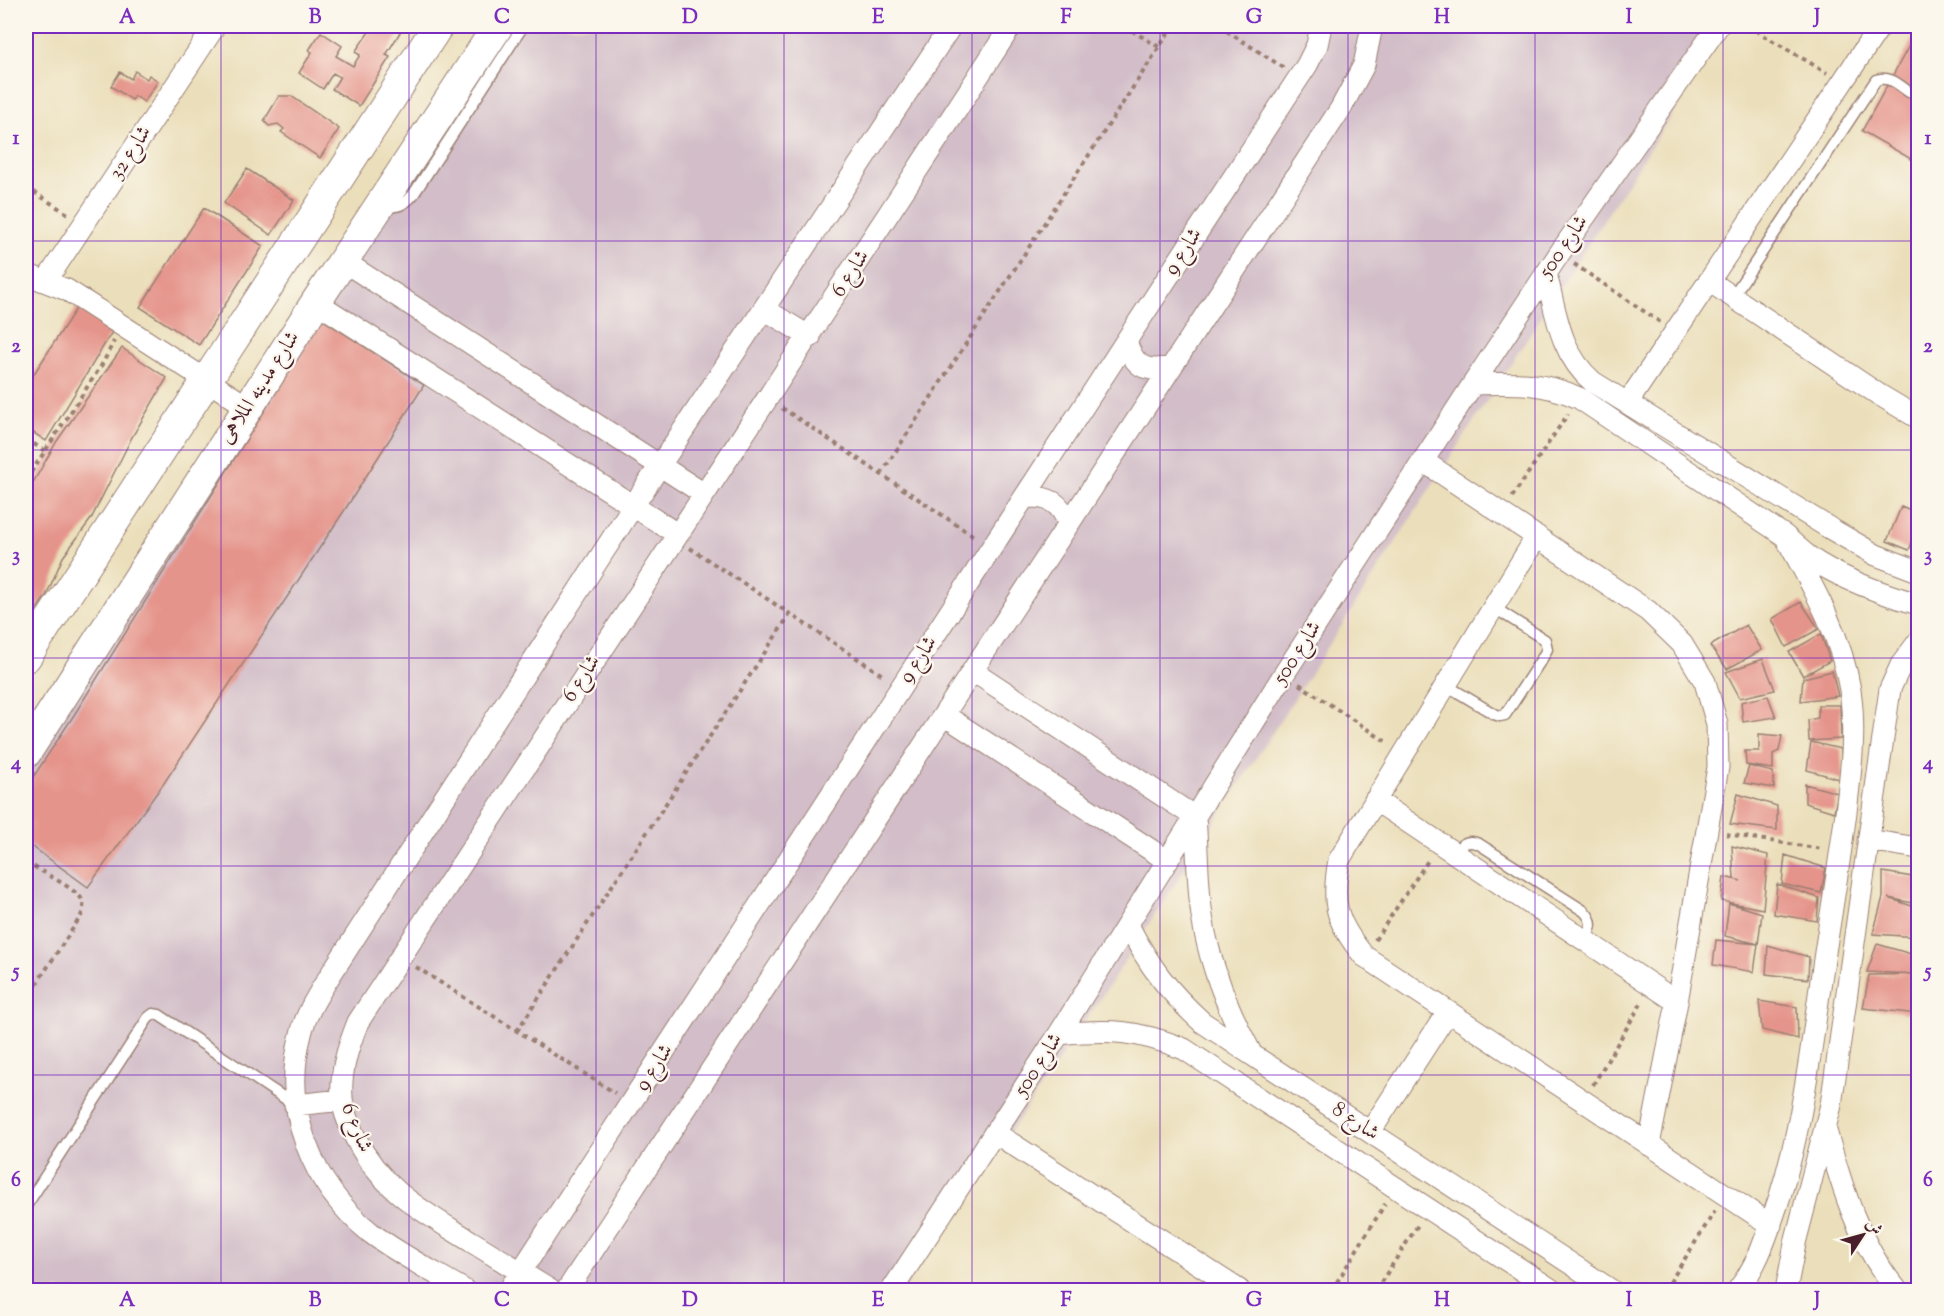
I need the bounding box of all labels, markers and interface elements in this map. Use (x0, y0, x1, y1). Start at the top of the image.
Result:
text: A (119, 4, 136, 33)
text: B (309, 4, 322, 33)
text: C (494, 4, 510, 33)
text: D (682, 4, 698, 33)
text: E (872, 4, 885, 33)
text: F (1060, 4, 1072, 33)
text: G (1246, 4, 1263, 33)
text: H (1434, 4, 1450, 33)
text: I (1626, 4, 1633, 33)
text: J (1812, 4, 1820, 33)
street label: شارع 32 (102, 120, 161, 187)
text: 1 (13, 125, 20, 154)
text: 1 (1925, 125, 1932, 154)
street label: شارع 500 (1531, 209, 1597, 286)
street label: شارع 9 (1157, 222, 1211, 282)
street label: شارع 6 (824, 244, 878, 304)
street label: شارع مدينه الملاهى (212, 326, 309, 451)
text: 2 (11, 333, 21, 362)
text: 2 (1923, 333, 1933, 362)
text: 3 (12, 542, 20, 571)
text: 3 (1924, 542, 1932, 571)
street label: شارع 500 (1266, 615, 1331, 692)
street label: شارع 9 (892, 630, 946, 690)
street label: شارع 6 (555, 649, 609, 709)
text: 4 (10, 750, 21, 779)
text: 4 (1922, 750, 1933, 779)
text: 5 (11, 958, 20, 987)
text: 5 (1923, 958, 1932, 987)
street label: شارع 500 (1007, 1027, 1072, 1104)
street label: شارع 9 (628, 1038, 682, 1098)
street label: شارع 8 (1325, 1095, 1385, 1150)
street label: شارع 6 (332, 1099, 380, 1158)
text: 6 (11, 1167, 21, 1196)
text: 6 (1923, 1167, 1933, 1196)
north arrow (1833, 1205, 1893, 1265)
text: ش (1859, 1214, 1887, 1241)
text: A (119, 1287, 136, 1316)
text: B (309, 1287, 322, 1316)
text: C (494, 1287, 510, 1316)
text: D (682, 1287, 698, 1316)
text: E (872, 1287, 885, 1316)
text: F (1060, 1287, 1072, 1316)
text: G (1246, 1287, 1263, 1316)
text: H (1434, 1287, 1450, 1316)
text: I (1626, 1287, 1633, 1316)
text: J (1812, 1287, 1820, 1316)

